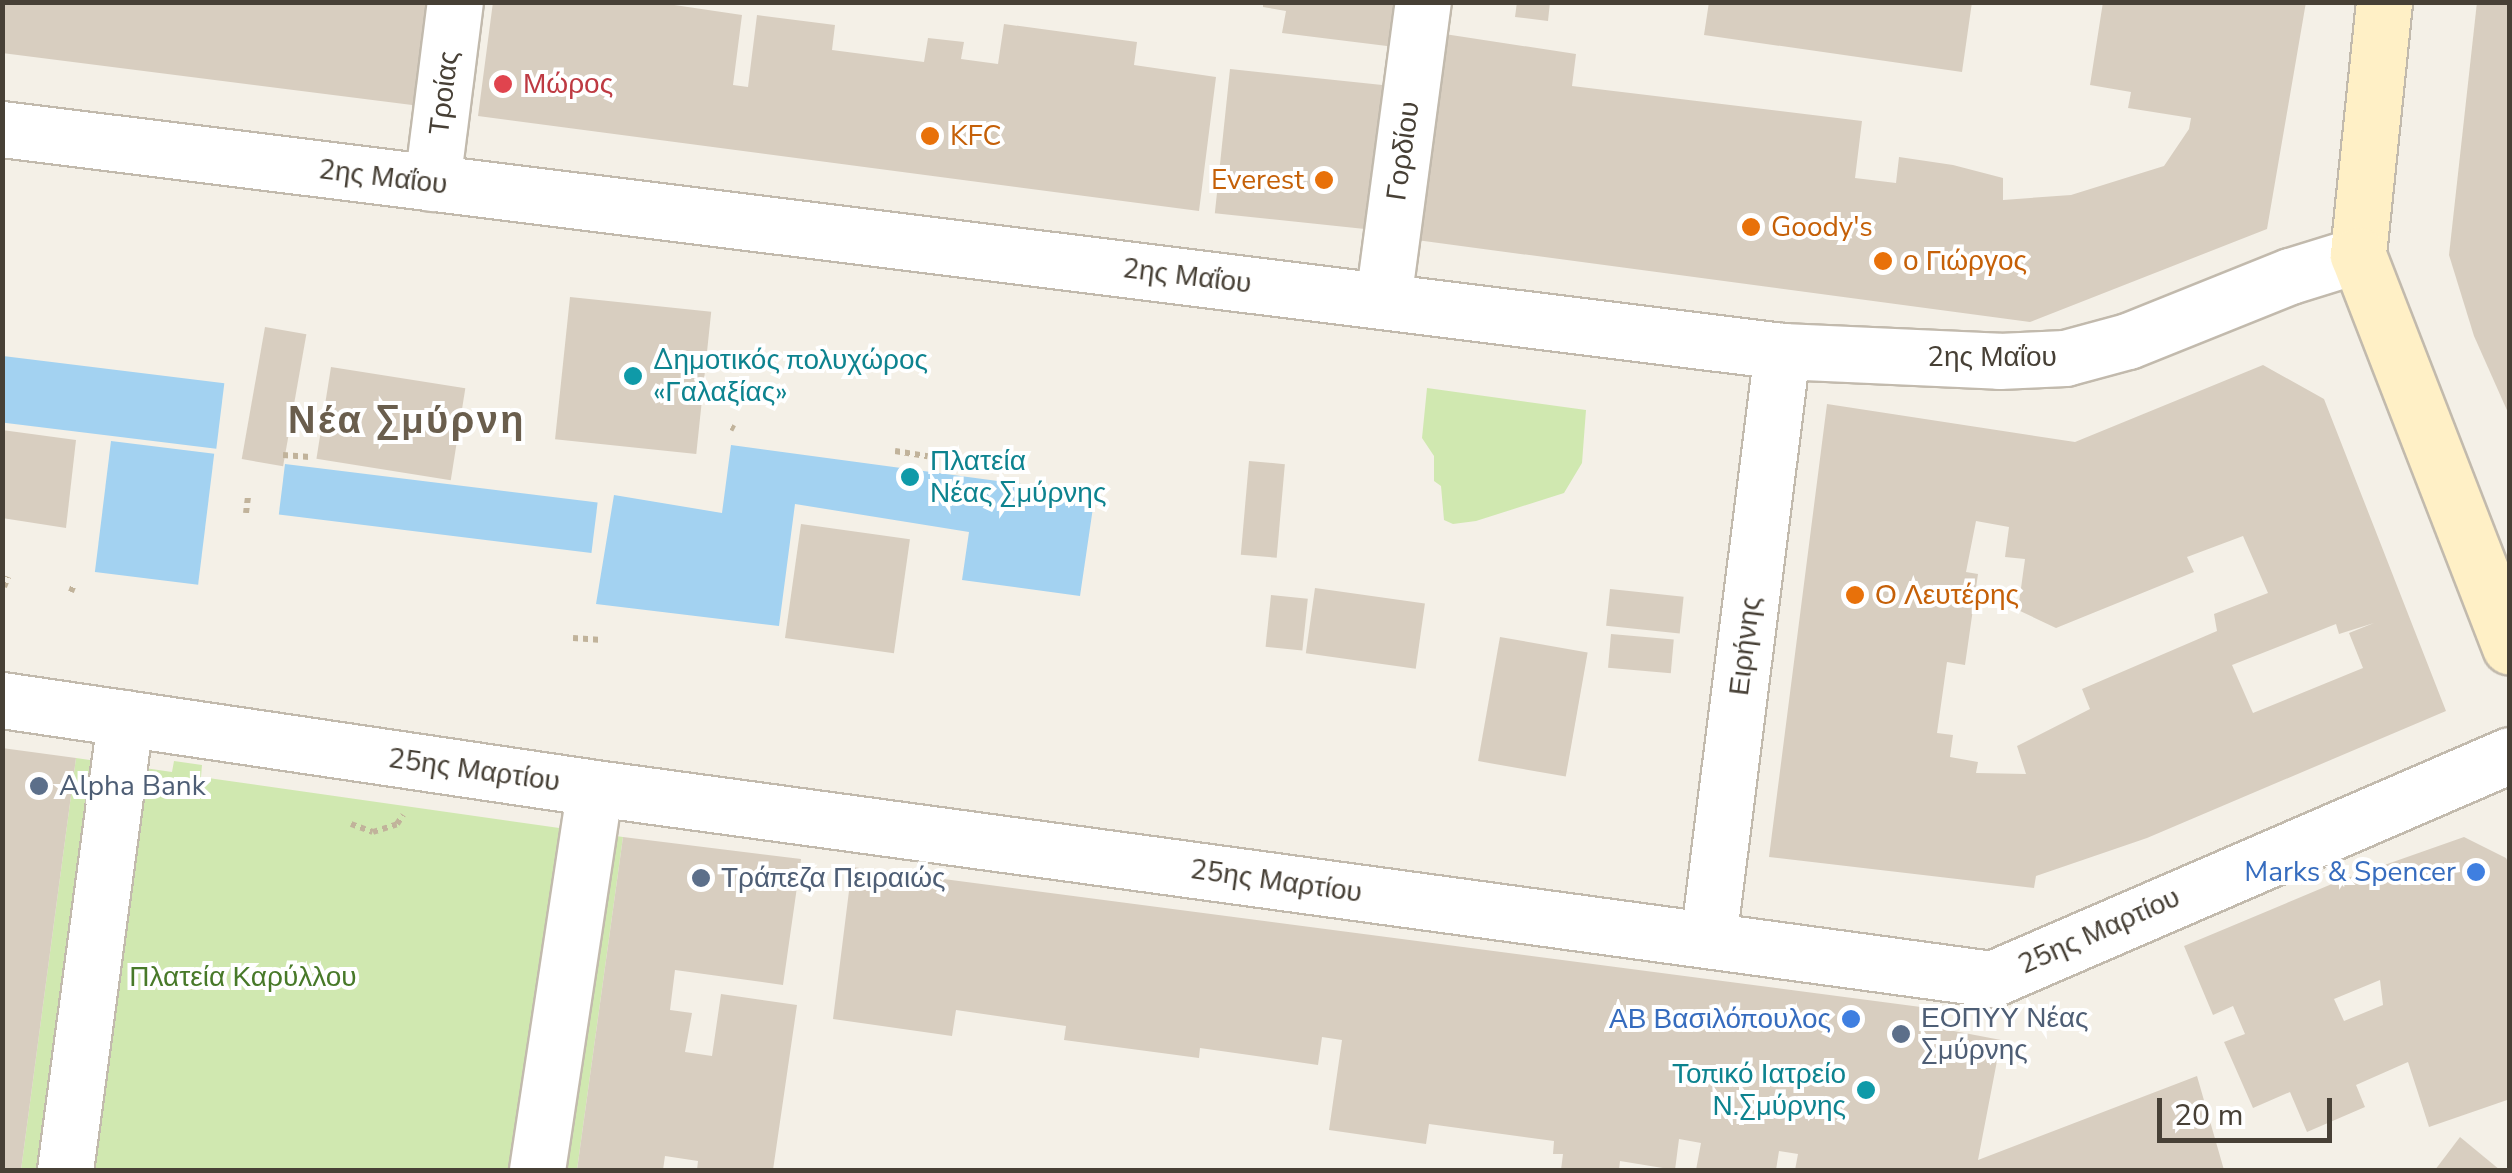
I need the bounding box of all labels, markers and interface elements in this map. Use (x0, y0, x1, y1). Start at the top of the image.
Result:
street label: Τροίας (422, 49, 466, 137)
place label: Μώρος (523, 67, 613, 101)
marker: Μώρος (492, 73, 514, 95)
street label: Γορδίου (1379, 99, 1427, 203)
place label: KFC (950, 119, 1001, 153)
marker: KFC (919, 125, 941, 147)
street label: 2ης Μαΐου (317, 152, 449, 202)
place label: Everest (1211, 163, 1304, 197)
marker: Everest (1313, 169, 1335, 191)
place label: Goody's (1771, 210, 1873, 244)
marker: Goody's (1740, 216, 1762, 238)
place label: ο Γιώργος (1903, 244, 2027, 278)
marker: ο Γιώργος (1872, 250, 1894, 272)
street label: 2ης Μαΐου (1121, 251, 1253, 301)
street label: 2ης Μαΐου (1927, 340, 2057, 374)
place label: Δημοτικός πολυχώρος «Γαλαξίας» (653, 343, 928, 409)
marker: Δημοτικός πολυχώρος «Γαλαξίας» (622, 365, 644, 387)
district label: Νέα Σμύρνη (288, 398, 526, 444)
place label: Πλατεία Νέας Σμύρνης (930, 444, 1106, 510)
marker: Πλατεία Νέας Σμύρνης (899, 466, 921, 488)
place label: Ο Λευτέρης (1875, 578, 2019, 612)
marker: Ο Λευτέρης (1844, 584, 1866, 606)
street label: Ειρήνης (1722, 595, 1768, 697)
street label: 25ης Μαρτίου (386, 741, 562, 799)
place label: Alpha Bank (59, 769, 206, 803)
marker: Alpha Bank (28, 775, 50, 797)
street label: 25ης Μαρτίου (1188, 852, 1364, 910)
place label: Marks & Spencer (2244, 855, 2456, 889)
place label: Τράπεζα Πειραιώς (721, 861, 946, 895)
marker: Marks & Spencer (2465, 861, 2487, 883)
marker: Τράπεζα Πειραιώς (690, 867, 712, 889)
street label: 25ης Μαρτίου (2013, 880, 2185, 982)
park label: Πλατεία Καρύλλου (129, 960, 357, 994)
place label: ΕΟΠΥΥ Νέας Σμύρνης (1921, 1001, 2089, 1067)
place label: ΑΒ Βασιλόπουλος (1609, 1002, 1831, 1036)
marker: ΑΒ Βασιλόπουλος (1840, 1008, 1862, 1030)
marker: ΕΟΠΥΥ Νέας Σμύρνης (1890, 1023, 1912, 1045)
place label: Τοπικό Ιατρείο Ν.Σμύρνης (1672, 1057, 1846, 1123)
scale bar (2162, 1078, 2337, 1140)
marker: Τοπικό Ιατρείο Ν.Σμύρνης (1855, 1079, 1877, 1101)
text: 20 m (2174, 1095, 2243, 1136)

